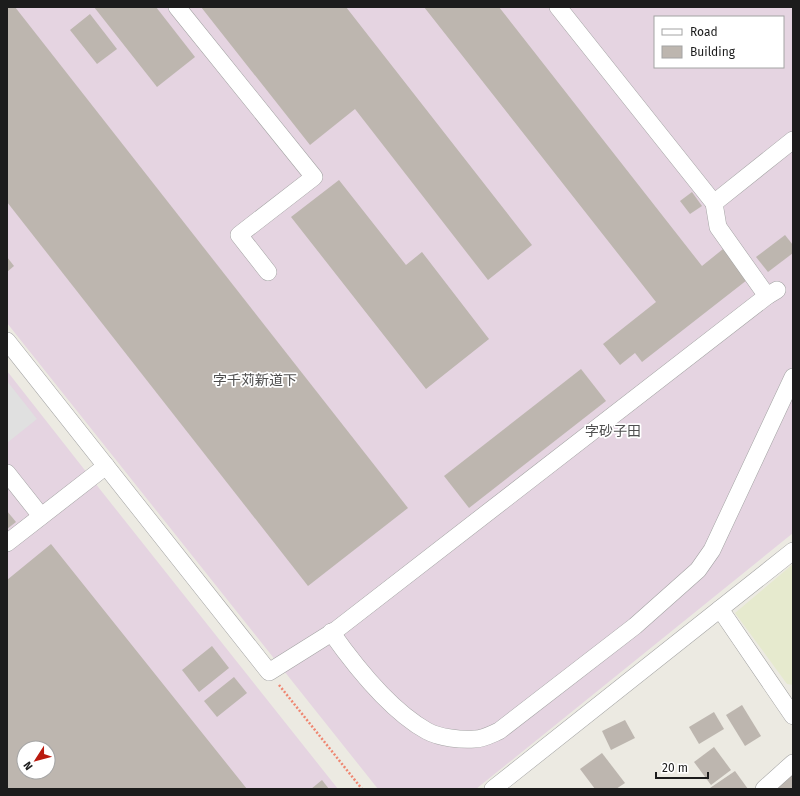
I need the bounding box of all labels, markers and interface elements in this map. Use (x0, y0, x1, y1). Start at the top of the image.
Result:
legend (654, 16, 784, 68)
text: Road (690, 25, 718, 39)
text: Building (690, 45, 736, 59)
district label: 字千苅新道下 (213, 372, 297, 389)
district label: 字砂子田 (585, 423, 641, 440)
north arrow (16, 740, 56, 780)
scale bar (656, 754, 708, 780)
text: N (21, 759, 36, 772)
text: 20 m (662, 761, 688, 775)

